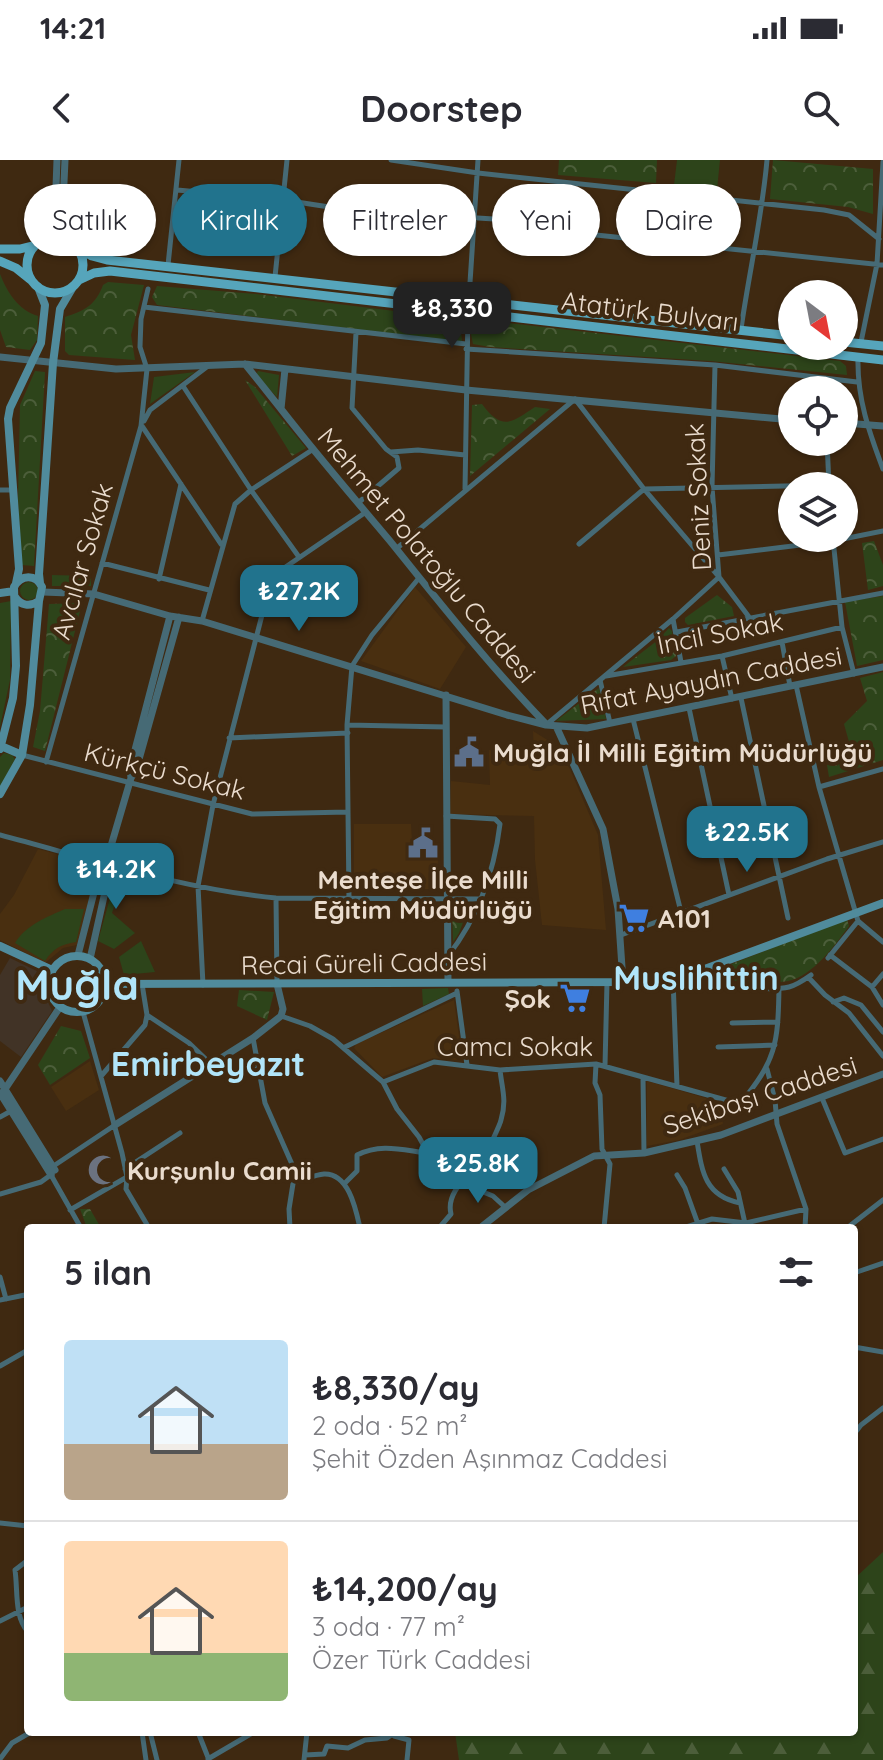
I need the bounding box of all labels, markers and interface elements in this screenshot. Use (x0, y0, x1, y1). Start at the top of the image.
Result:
text: 14:21 (40, 9, 106, 47)
icon: back (40, 86, 84, 130)
text: Doorstep (360, 86, 523, 131)
icon: search (799, 86, 843, 130)
chip: Satılık (24, 184, 156, 256)
chip: Kiralık (172, 184, 307, 256)
chip: Filtreler (323, 184, 476, 256)
chip: Yeni (492, 184, 600, 256)
chip: Daire (616, 184, 741, 256)
north arrow (778, 280, 858, 360)
map controls (778, 280, 858, 552)
pin: ₺8,330 (387, 282, 517, 350)
street label: Atatürk Bulvarı (560, 284, 740, 338)
text: ₺8,330 (411, 291, 493, 324)
button: locate (778, 376, 858, 456)
street label: Mehmet Polatoğlu Caddesi (311, 421, 543, 689)
street label: Deniz Sokak (678, 422, 718, 572)
button: layers (778, 472, 858, 552)
street label: Avcılar Sokak (44, 479, 120, 643)
pin: ₺27.2K (234, 565, 364, 633)
text: ₺27.2K (258, 574, 340, 607)
street label: İncil Sokak (654, 605, 786, 661)
street label: Rıfat Ayaydın Caddesi (578, 638, 844, 722)
street label: Kürkçü Sokak (81, 735, 249, 807)
public building icon: Muğla İl Milli Eğitim Müdürlüğü (452, 735, 486, 769)
place label: Muğla İl Milli Eğitim Müdürlüğü (493, 736, 873, 769)
pin: ₺22.5K (682, 806, 812, 874)
text: ₺22.5K (705, 815, 789, 848)
public building icon: Menteşe İlçe Milli Eğitim Müdürlüğü (406, 826, 440, 860)
pin: ₺14.2K (51, 843, 181, 911)
text: ₺14.2K (76, 852, 156, 885)
place label: Menteşe İlçe Milli Eğitim Müdürlüğü (313, 863, 533, 926)
supermarket icon: A101 (617, 901, 651, 935)
place label: A101 (658, 902, 711, 935)
street label: Recai Güreli Caddesi (241, 944, 487, 982)
district label: Muslihittin (613, 956, 779, 999)
district label: Muğla (15, 958, 139, 1011)
supermarket icon: Şok (558, 981, 592, 1015)
place label: Şok (504, 982, 551, 1015)
street label: Camcı Sokak (437, 1030, 593, 1063)
district label: Emirbeyazıt (111, 1042, 305, 1085)
street label: Sekibaşı Caddesi (659, 1048, 861, 1142)
pin: ₺25.8K (413, 1137, 543, 1205)
text: ₺25.8K (437, 1146, 519, 1179)
mosque icon: Kurşunlu Camii (86, 1153, 120, 1187)
place label: Kurşunlu Camii (127, 1154, 312, 1187)
icon: filters (774, 1250, 818, 1294)
text: 5 ilan (64, 1251, 152, 1294)
text: ₺8,330/ay (312, 1366, 480, 1409)
icon: home (128, 1372, 224, 1468)
text: 2 oda · 52 m² (312, 1409, 468, 1442)
text: Şehit Özden Aşınmaz Caddesi (312, 1442, 668, 1475)
text: ₺14,200/ay (312, 1567, 498, 1610)
icon: home (128, 1573, 224, 1669)
text: 3 oda · 77 m² (312, 1610, 465, 1643)
text: Özer Türk Caddesi (312, 1643, 531, 1676)

